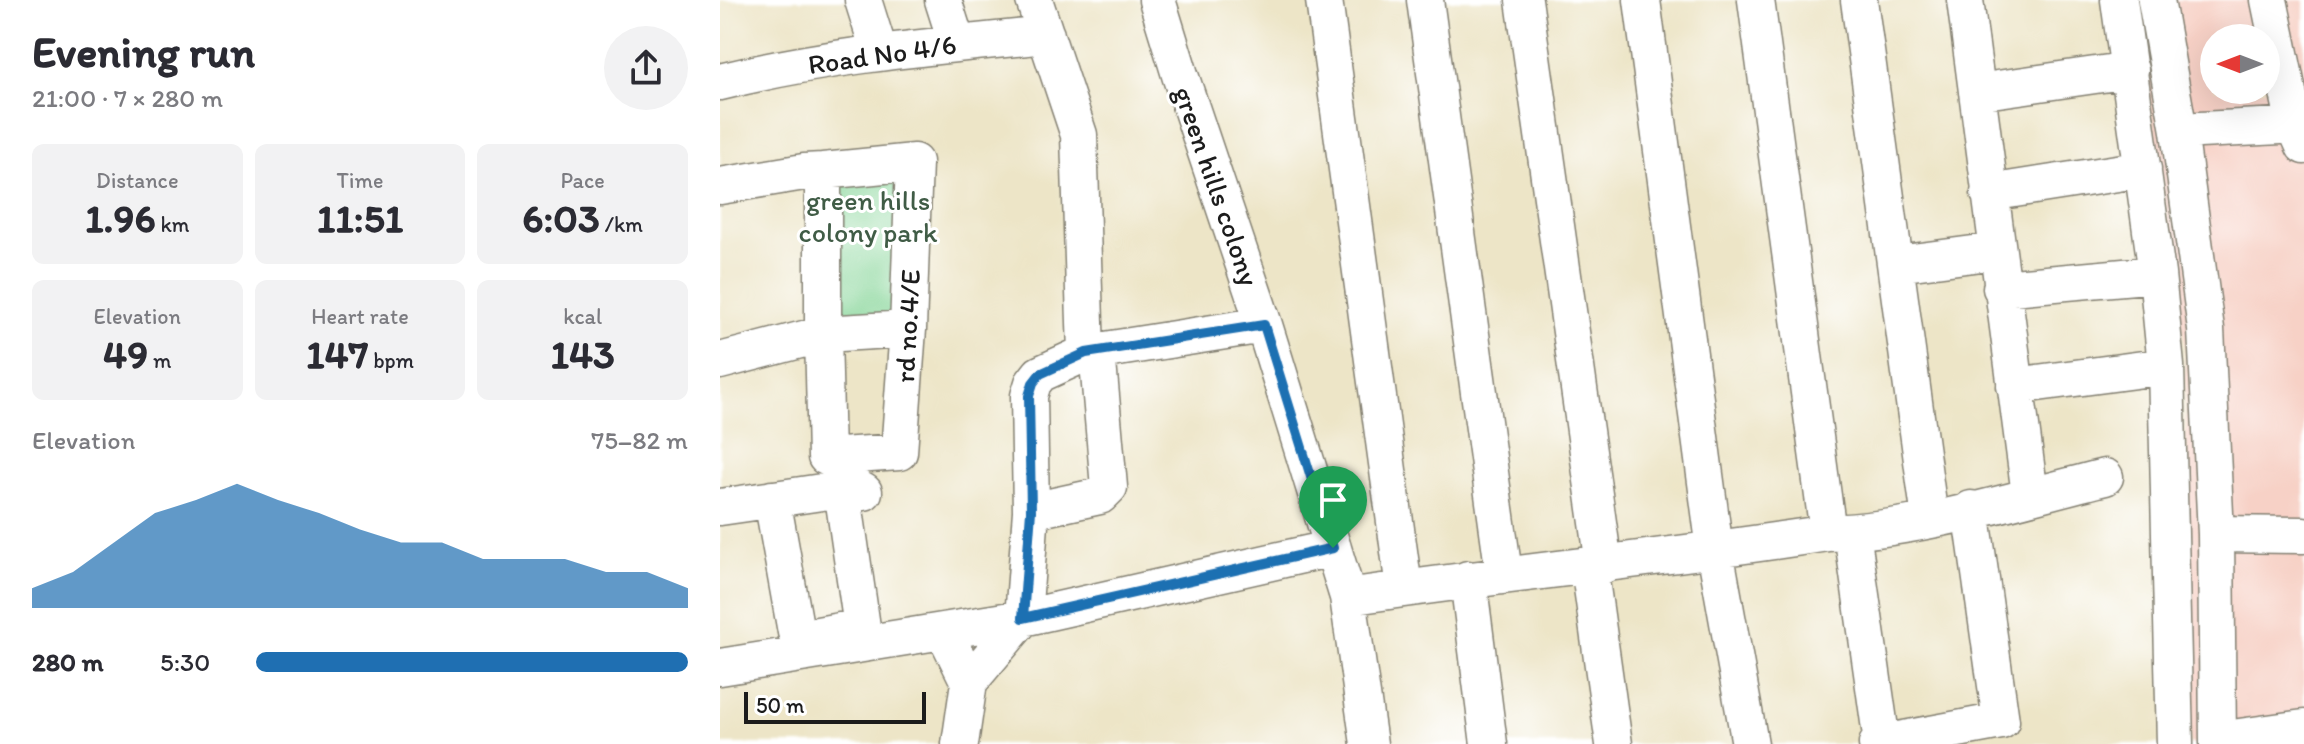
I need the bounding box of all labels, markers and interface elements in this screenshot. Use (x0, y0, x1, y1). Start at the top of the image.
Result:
north arrow (2200, 24, 2280, 104)
map controls (2200, 24, 2280, 104)
text: Evening run (32, 25, 255, 78)
button: share (604, 26, 688, 110)
street label: Road No 4/6 (806, 27, 958, 81)
text: 21:00 · 7 × 280 m (32, 82, 223, 114)
street label: green hills colony (1167, 82, 1267, 290)
text: Distance (96, 167, 179, 194)
text: Time (337, 167, 383, 194)
text: Pace (561, 167, 605, 194)
park label: green hills colony park (799, 183, 938, 249)
text: 1.96 (85, 194, 156, 242)
text: 11:51 (317, 194, 403, 242)
text: 6:03 (522, 194, 600, 242)
text: km (156, 211, 190, 238)
text: /km (600, 211, 643, 238)
street label: rd no.4/E (887, 268, 927, 384)
text: Elevation (94, 303, 181, 330)
text: Heart rate (311, 303, 409, 330)
text: kcal (563, 303, 602, 330)
text: 49 (103, 330, 148, 378)
text: 147 (306, 330, 368, 378)
text: 143 (550, 330, 615, 378)
text: m (148, 347, 172, 374)
text: bpm (368, 347, 414, 374)
text: Elevation (32, 424, 135, 456)
text: 75–82 m (591, 424, 688, 456)
pin (1299, 466, 1367, 548)
icon: arrive (1311, 478, 1355, 522)
text: 280 m (32, 646, 104, 678)
text: 5:30 (160, 646, 210, 678)
scale bar (744, 688, 926, 724)
text: 50 m (756, 692, 805, 719)

